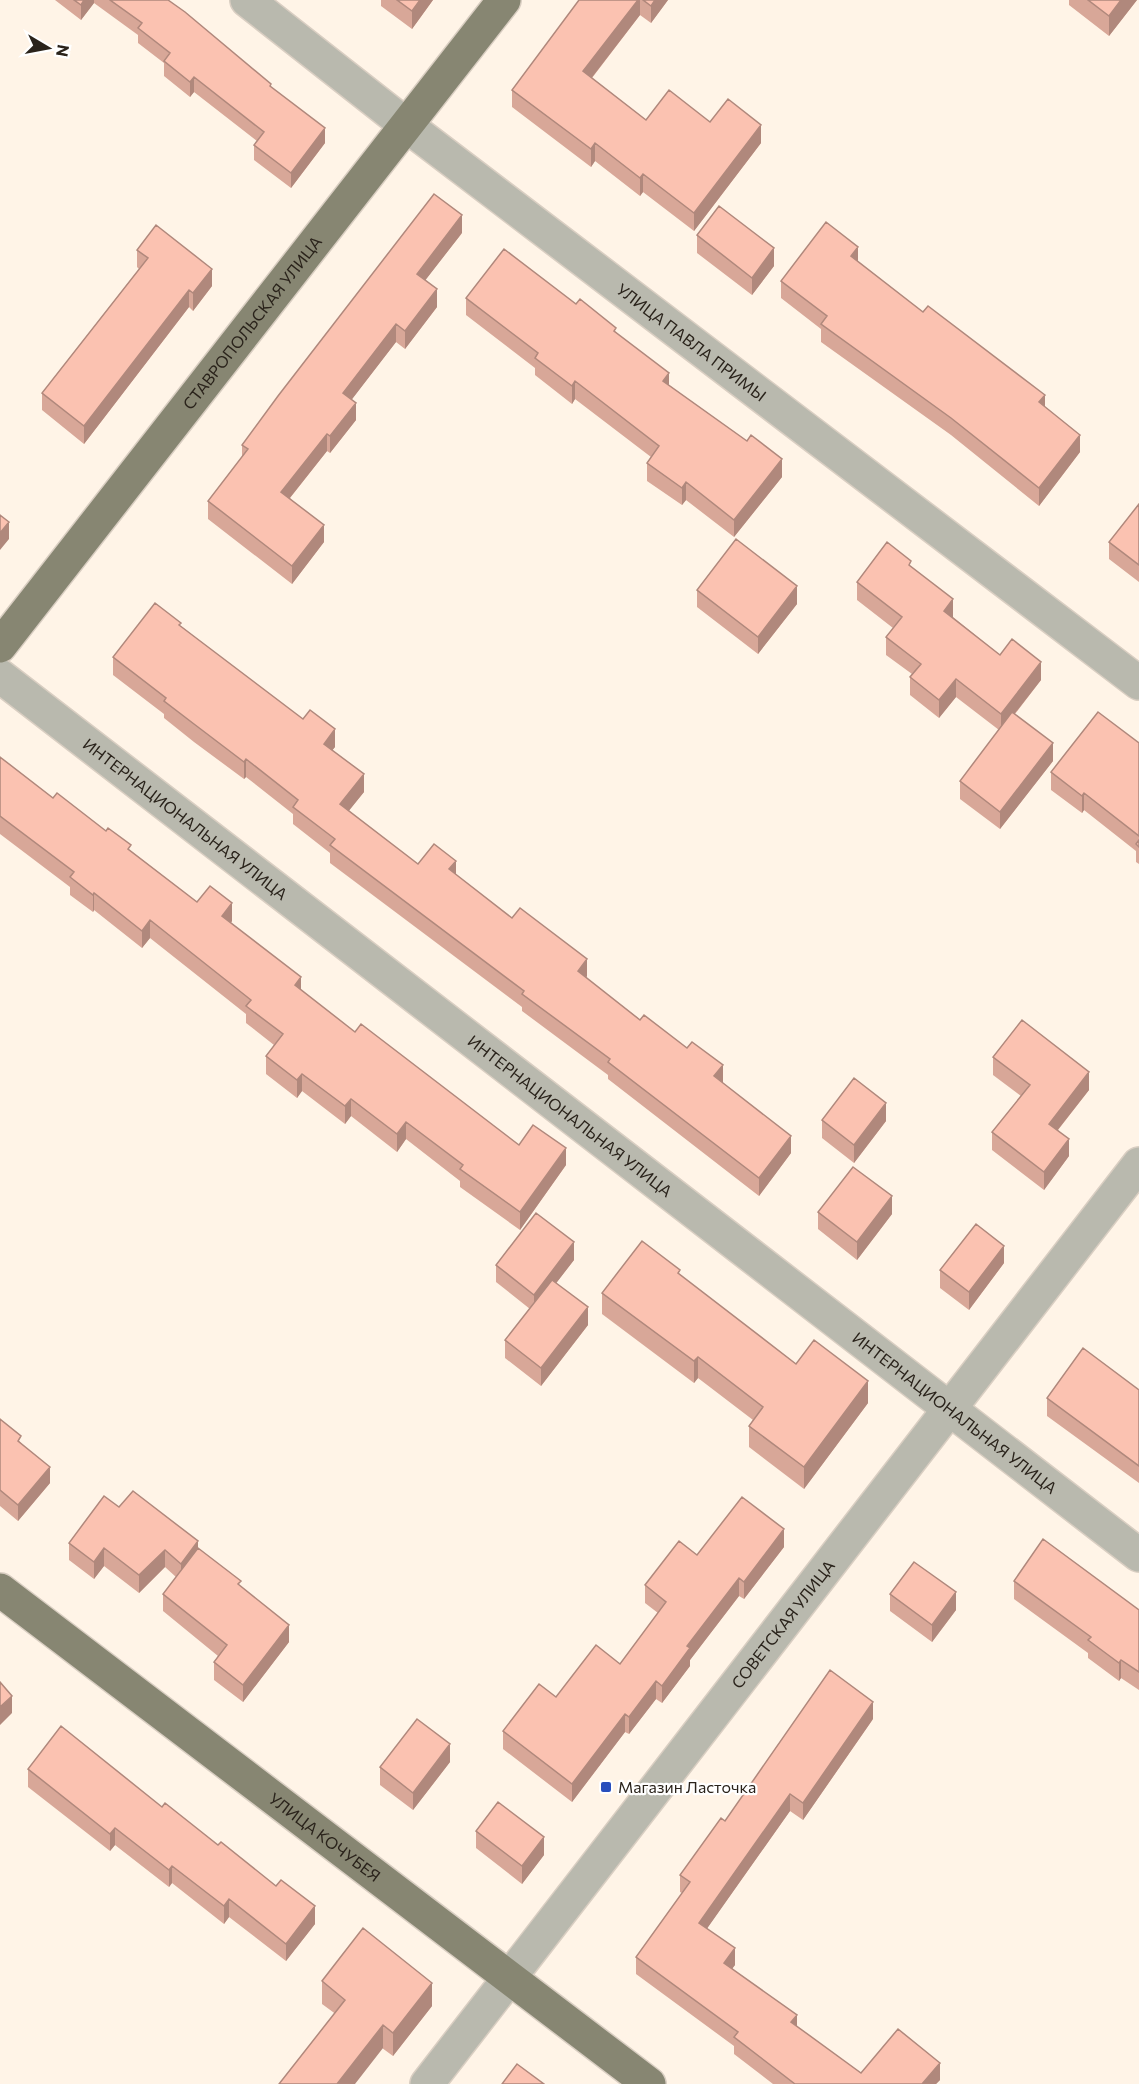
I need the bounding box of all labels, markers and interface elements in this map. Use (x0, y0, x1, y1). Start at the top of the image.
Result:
north arrow (18, 18, 78, 78)
text: N (53, 43, 74, 58)
street label: СТАВРОПОЛЬСКАЯ УЛИЦА (178, 232, 325, 413)
street label: УЛИЦА ПАВЛА ПРИМЫ (613, 279, 770, 405)
street label: ИНТЕРНАЦИОНАЛЬНАЯ УЛИЦА (80, 734, 292, 903)
street label: ИНТЕРНАЦИОНАЛЬНАЯ УЛИЦА (464, 1031, 676, 1200)
street label: ИНТЕРНАЦИОНАЛЬНАЯ УЛИЦА (849, 1328, 1061, 1497)
street label: СОВЕТСКАЯ УЛИЦА (727, 1556, 838, 1692)
place label: Магазин Ласточка (618, 1777, 756, 1796)
marker: Магазин Ласточка (599, 1780, 613, 1794)
street label: УЛИЦА КОЧУБЕЯ (266, 1788, 384, 1885)

